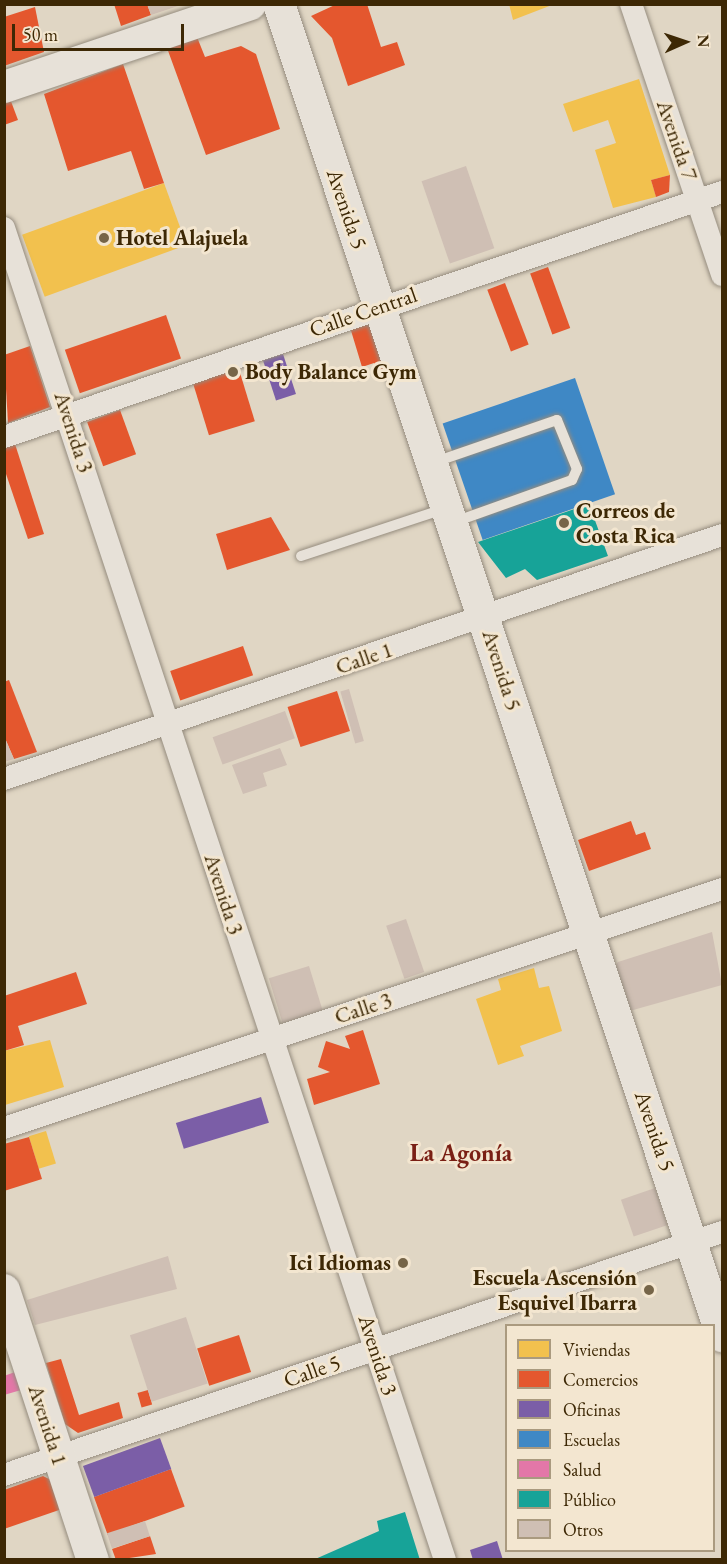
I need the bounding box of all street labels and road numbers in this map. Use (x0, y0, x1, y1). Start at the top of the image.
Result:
street label: Avenida 7 (651, 96, 703, 184)
street label: Avenida 5 (321, 165, 373, 253)
street label: Calle Central (306, 281, 420, 343)
street label: Avenida 3 (49, 388, 99, 476)
street label: Avenida 5 (477, 626, 527, 714)
street label: Calle 1 (332, 636, 396, 680)
street label: Avenida 3 (199, 850, 249, 938)
street label: Calle 3 (331, 986, 395, 1030)
street label: Avenida 5 (629, 1087, 681, 1175)
street label: Avenida 3 (353, 1311, 403, 1399)
street label: Calle 5 (280, 1349, 344, 1393)
street label: Avenida 1 (23, 1381, 73, 1469)

